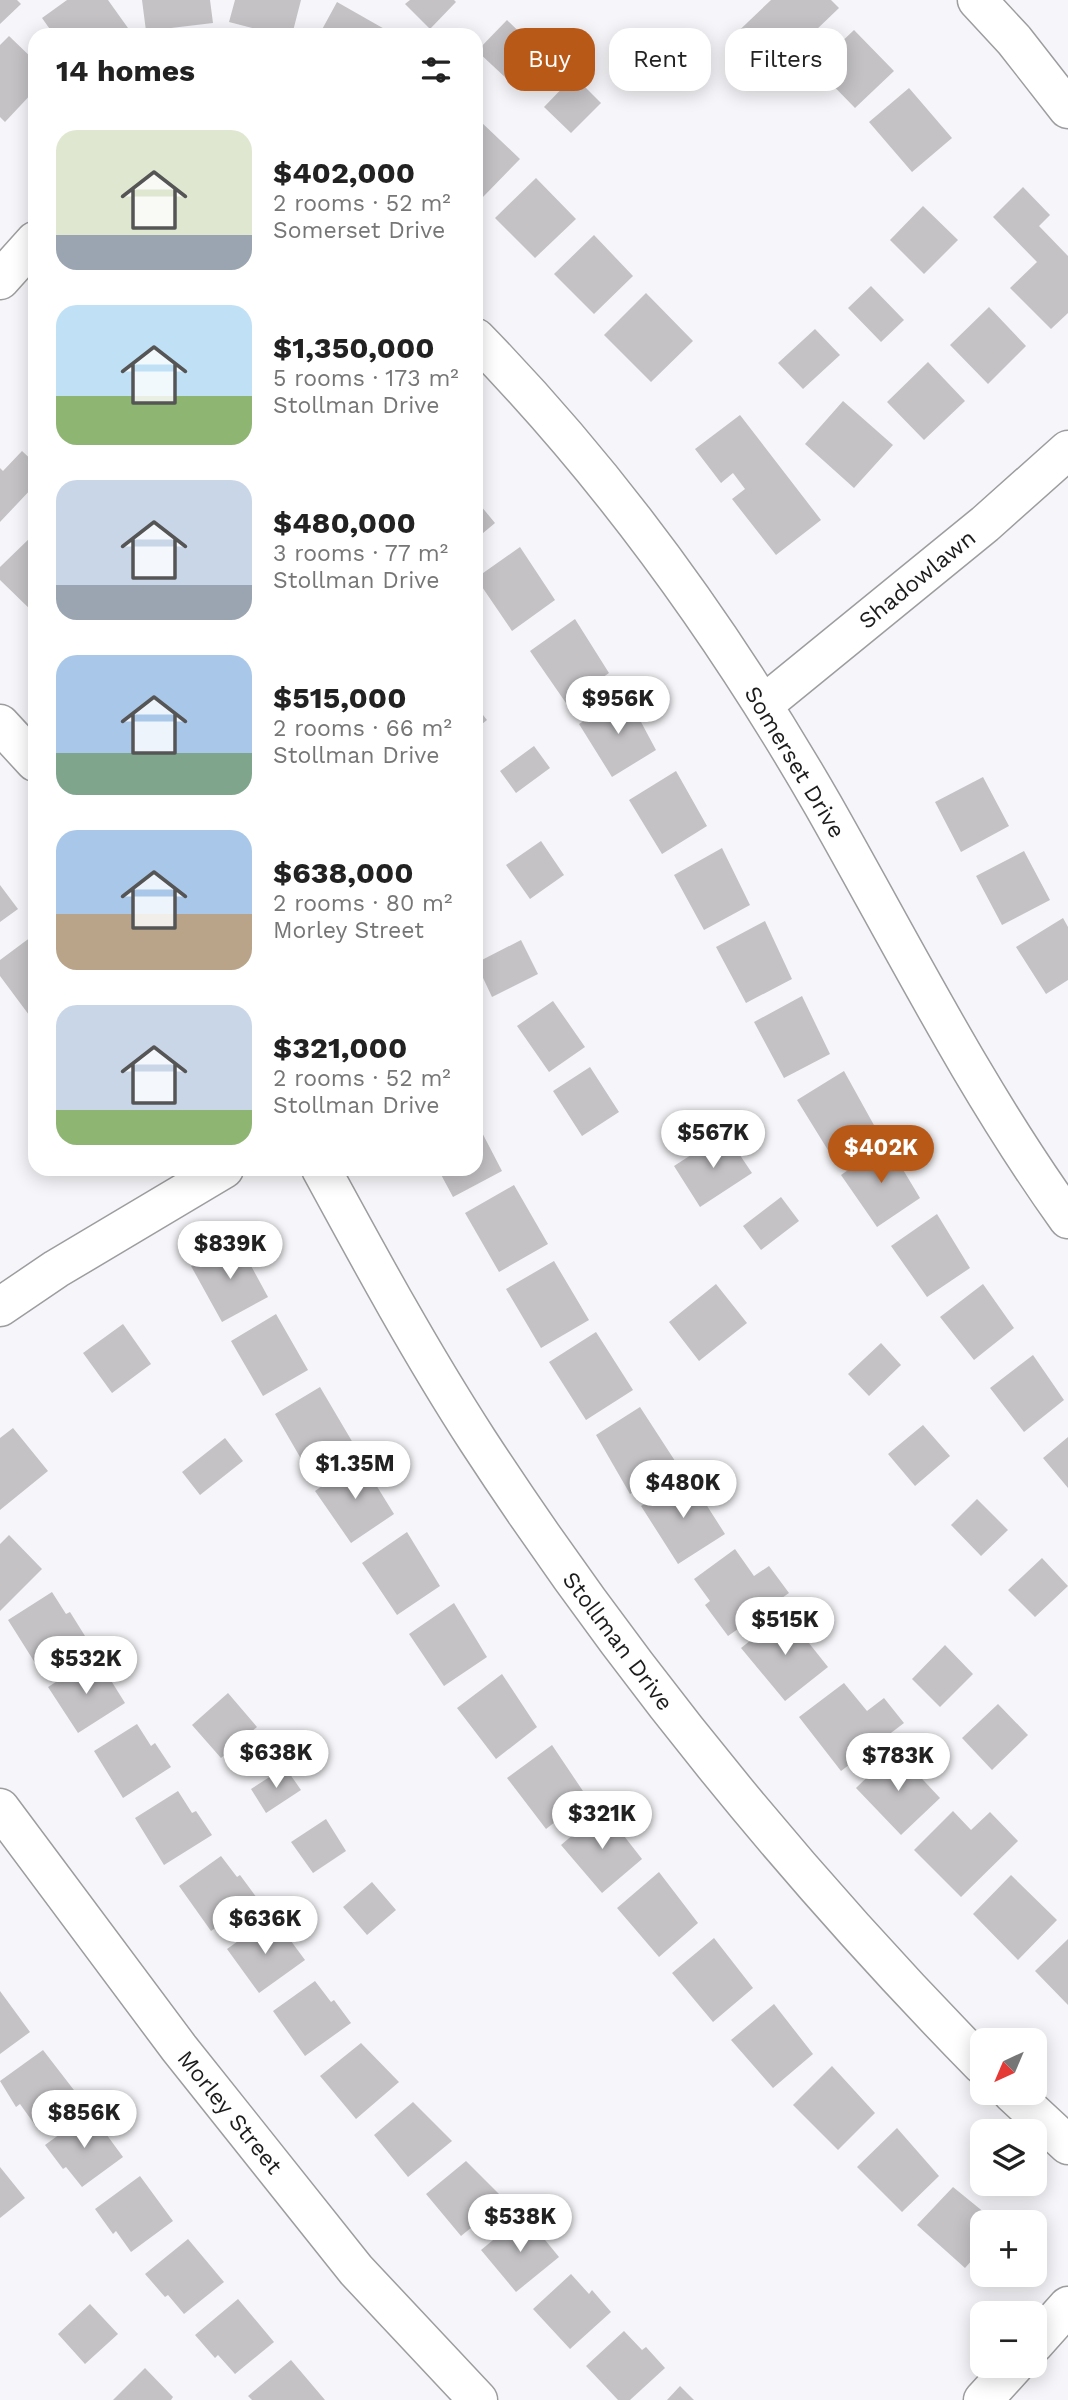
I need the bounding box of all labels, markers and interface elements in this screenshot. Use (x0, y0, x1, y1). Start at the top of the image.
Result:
chip: Buy (504, 28, 595, 91)
chip: Rent (609, 28, 711, 91)
chip: Filters (725, 28, 847, 91)
icon: filters (417, 51, 455, 89)
text: 14 homes (56, 53, 195, 88)
text: $402,000 (273, 155, 415, 190)
icon: home (112, 158, 196, 242)
text: 2 rooms · 52 m² (273, 190, 451, 217)
text: Somerset Drive (273, 217, 445, 244)
text: $1,350,000 (273, 330, 435, 365)
icon: home (112, 333, 196, 417)
text: 5 rooms · 173 m² (273, 365, 459, 392)
text: Stollman Drive (273, 392, 439, 419)
text: $480,000 (273, 505, 416, 540)
icon: home (112, 508, 196, 592)
street label: Shadowlawn (854, 524, 981, 635)
text: 3 rooms · 77 m² (273, 540, 448, 567)
text: Stollman Drive (273, 567, 439, 594)
pin: $956K (569, 676, 667, 736)
text: $515,000 (273, 680, 407, 715)
street label: Somerset Drive (739, 681, 851, 843)
icon: home (112, 683, 196, 767)
text: $956K (582, 685, 654, 712)
text: 2 rooms · 66 m² (273, 715, 452, 742)
text: Stollman Drive (273, 742, 439, 769)
text: $638,000 (273, 855, 414, 890)
icon: home (112, 858, 196, 942)
text: 2 rooms · 80 m² (273, 890, 452, 917)
text: Morley Street (273, 917, 424, 944)
text: $321,000 (273, 1030, 407, 1065)
icon: home (112, 1033, 196, 1117)
text: 2 rooms · 52 m² (273, 1065, 451, 1092)
text: Stollman Drive (273, 1092, 439, 1119)
pin: $567K (664, 1110, 762, 1170)
text: $567K (677, 1119, 749, 1146)
pin: $402K (832, 1126, 930, 1185)
text: $402K (844, 1134, 918, 1161)
pin: $839K (181, 1222, 279, 1281)
text: $839K (194, 1230, 266, 1257)
pin: $1.35M (298, 1442, 412, 1501)
text: $1.35M (315, 1450, 395, 1477)
pin: $480K (634, 1460, 732, 1520)
text: $480K (646, 1469, 720, 1496)
street label: Stollman Drive (557, 1567, 678, 1716)
pin: $515K (736, 1598, 834, 1657)
text: $515K (751, 1606, 819, 1633)
pin: $532K (37, 1636, 135, 1696)
text: $532K (50, 1645, 122, 1672)
pin: $638K (227, 1730, 325, 1790)
pin: $783K (849, 1734, 947, 1793)
text: $638K (240, 1739, 312, 1766)
text: $783K (862, 1742, 934, 1769)
pin: $321K (553, 1792, 651, 1851)
text: $321K (568, 1800, 636, 1827)
pin: $636K (216, 1896, 314, 1956)
text: $636K (229, 1905, 301, 1932)
north arrow (970, 2028, 1046, 2105)
map controls (970, 2028, 1047, 2378)
street label: Morley Street (172, 2045, 288, 2180)
pin: $856K (35, 2090, 133, 2150)
text: $856K (48, 2099, 120, 2126)
button: layers (970, 2119, 1047, 2196)
pin: $538K (471, 2194, 569, 2254)
text: $538K (484, 2203, 556, 2230)
button: + (970, 2210, 1047, 2287)
button: − (970, 2301, 1047, 2378)

